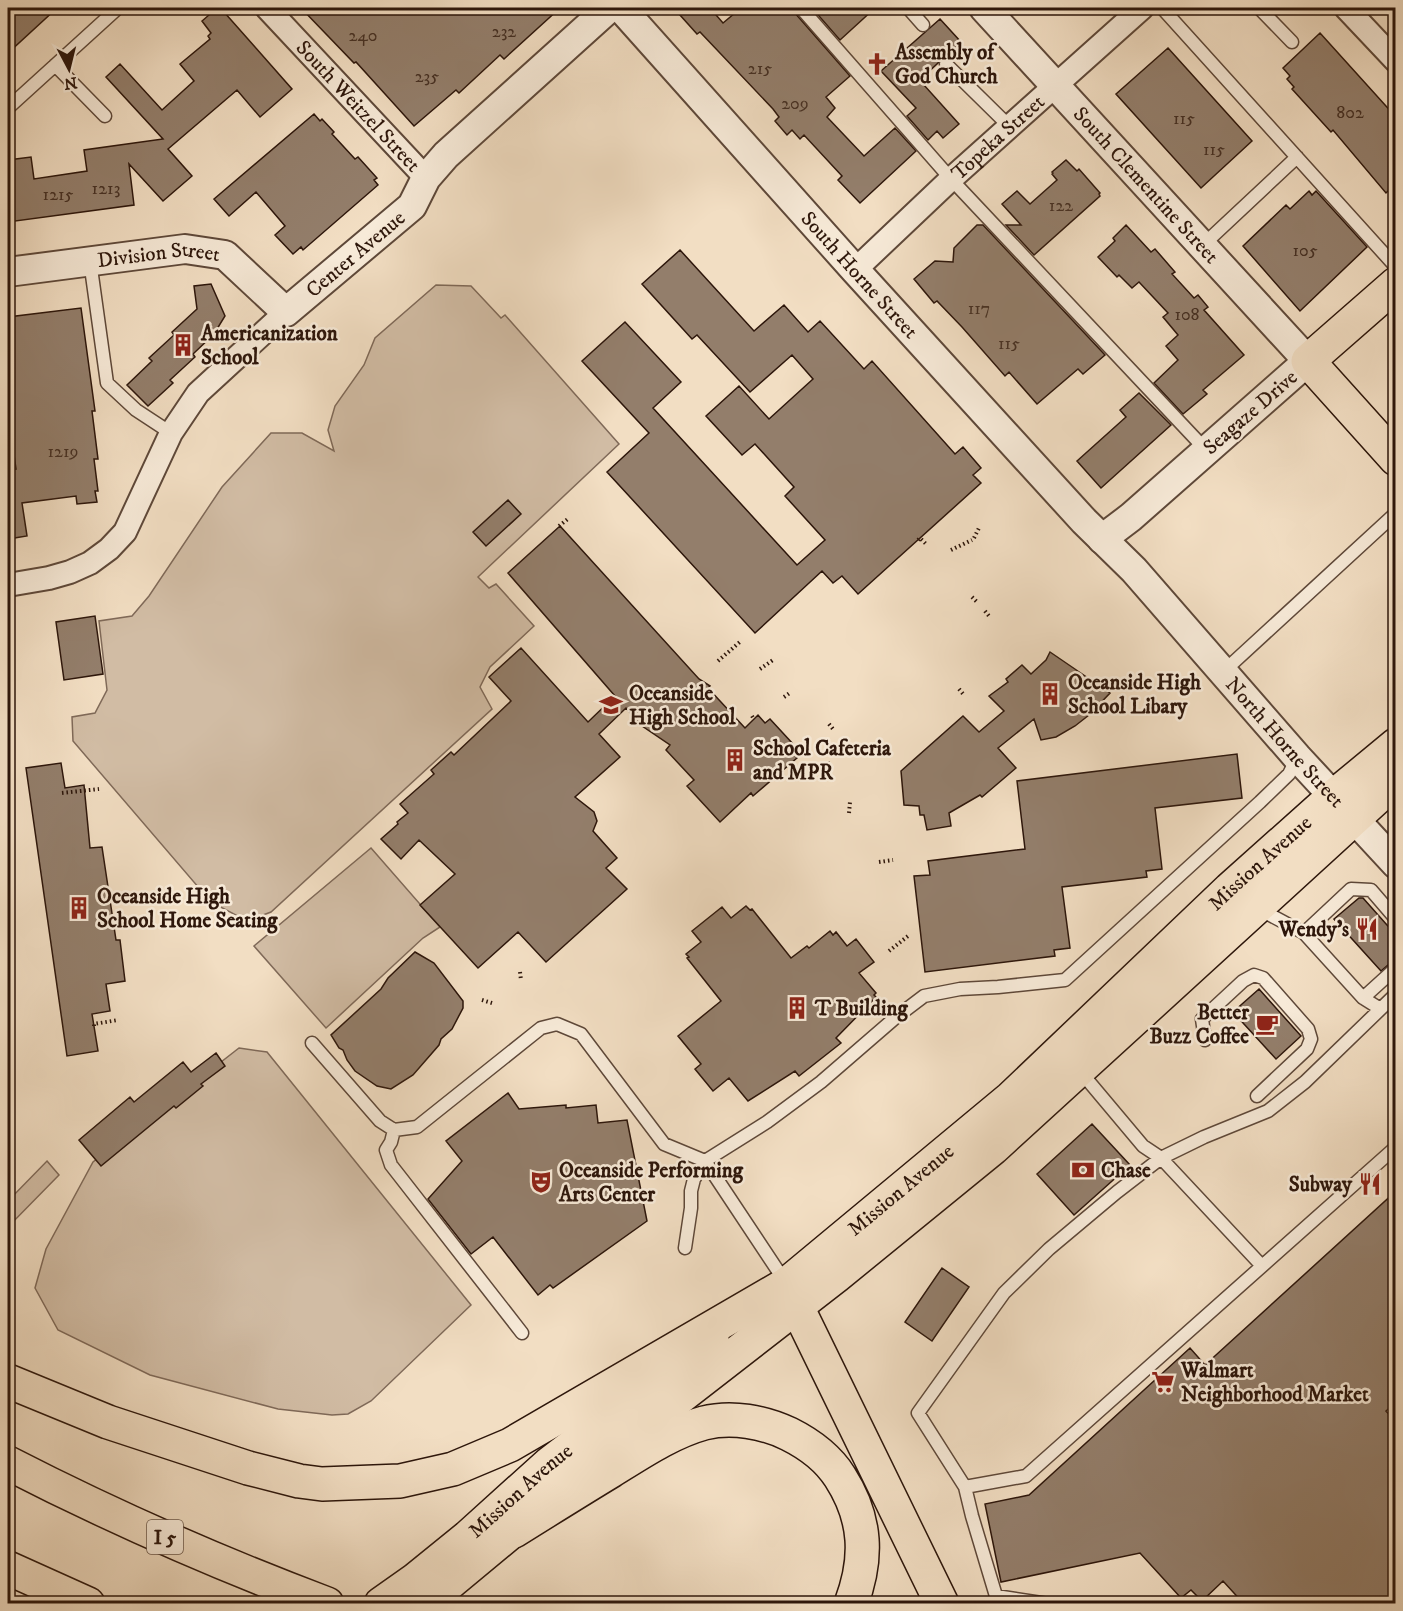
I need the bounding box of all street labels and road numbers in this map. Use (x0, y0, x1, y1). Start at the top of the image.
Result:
street label: South Weitzel Street (290, 35, 426, 178)
street label: Topeka Street (946, 89, 1051, 187)
street label: South Clementine Street (1067, 102, 1224, 270)
street label: Center Avenue (301, 205, 411, 304)
street label: South Horne Street (795, 206, 923, 345)
street label: Division Street (96, 237, 222, 274)
street label: Seagaze Drive (1198, 364, 1303, 461)
street label: North Horne Street (1219, 672, 1349, 814)
street label: Mission Avenue (1203, 810, 1318, 917)
street label: Mission Avenue (843, 1139, 960, 1242)
street label: Mission Avenue (464, 1438, 578, 1544)
road number: I 5 (147, 1520, 183, 1554)

